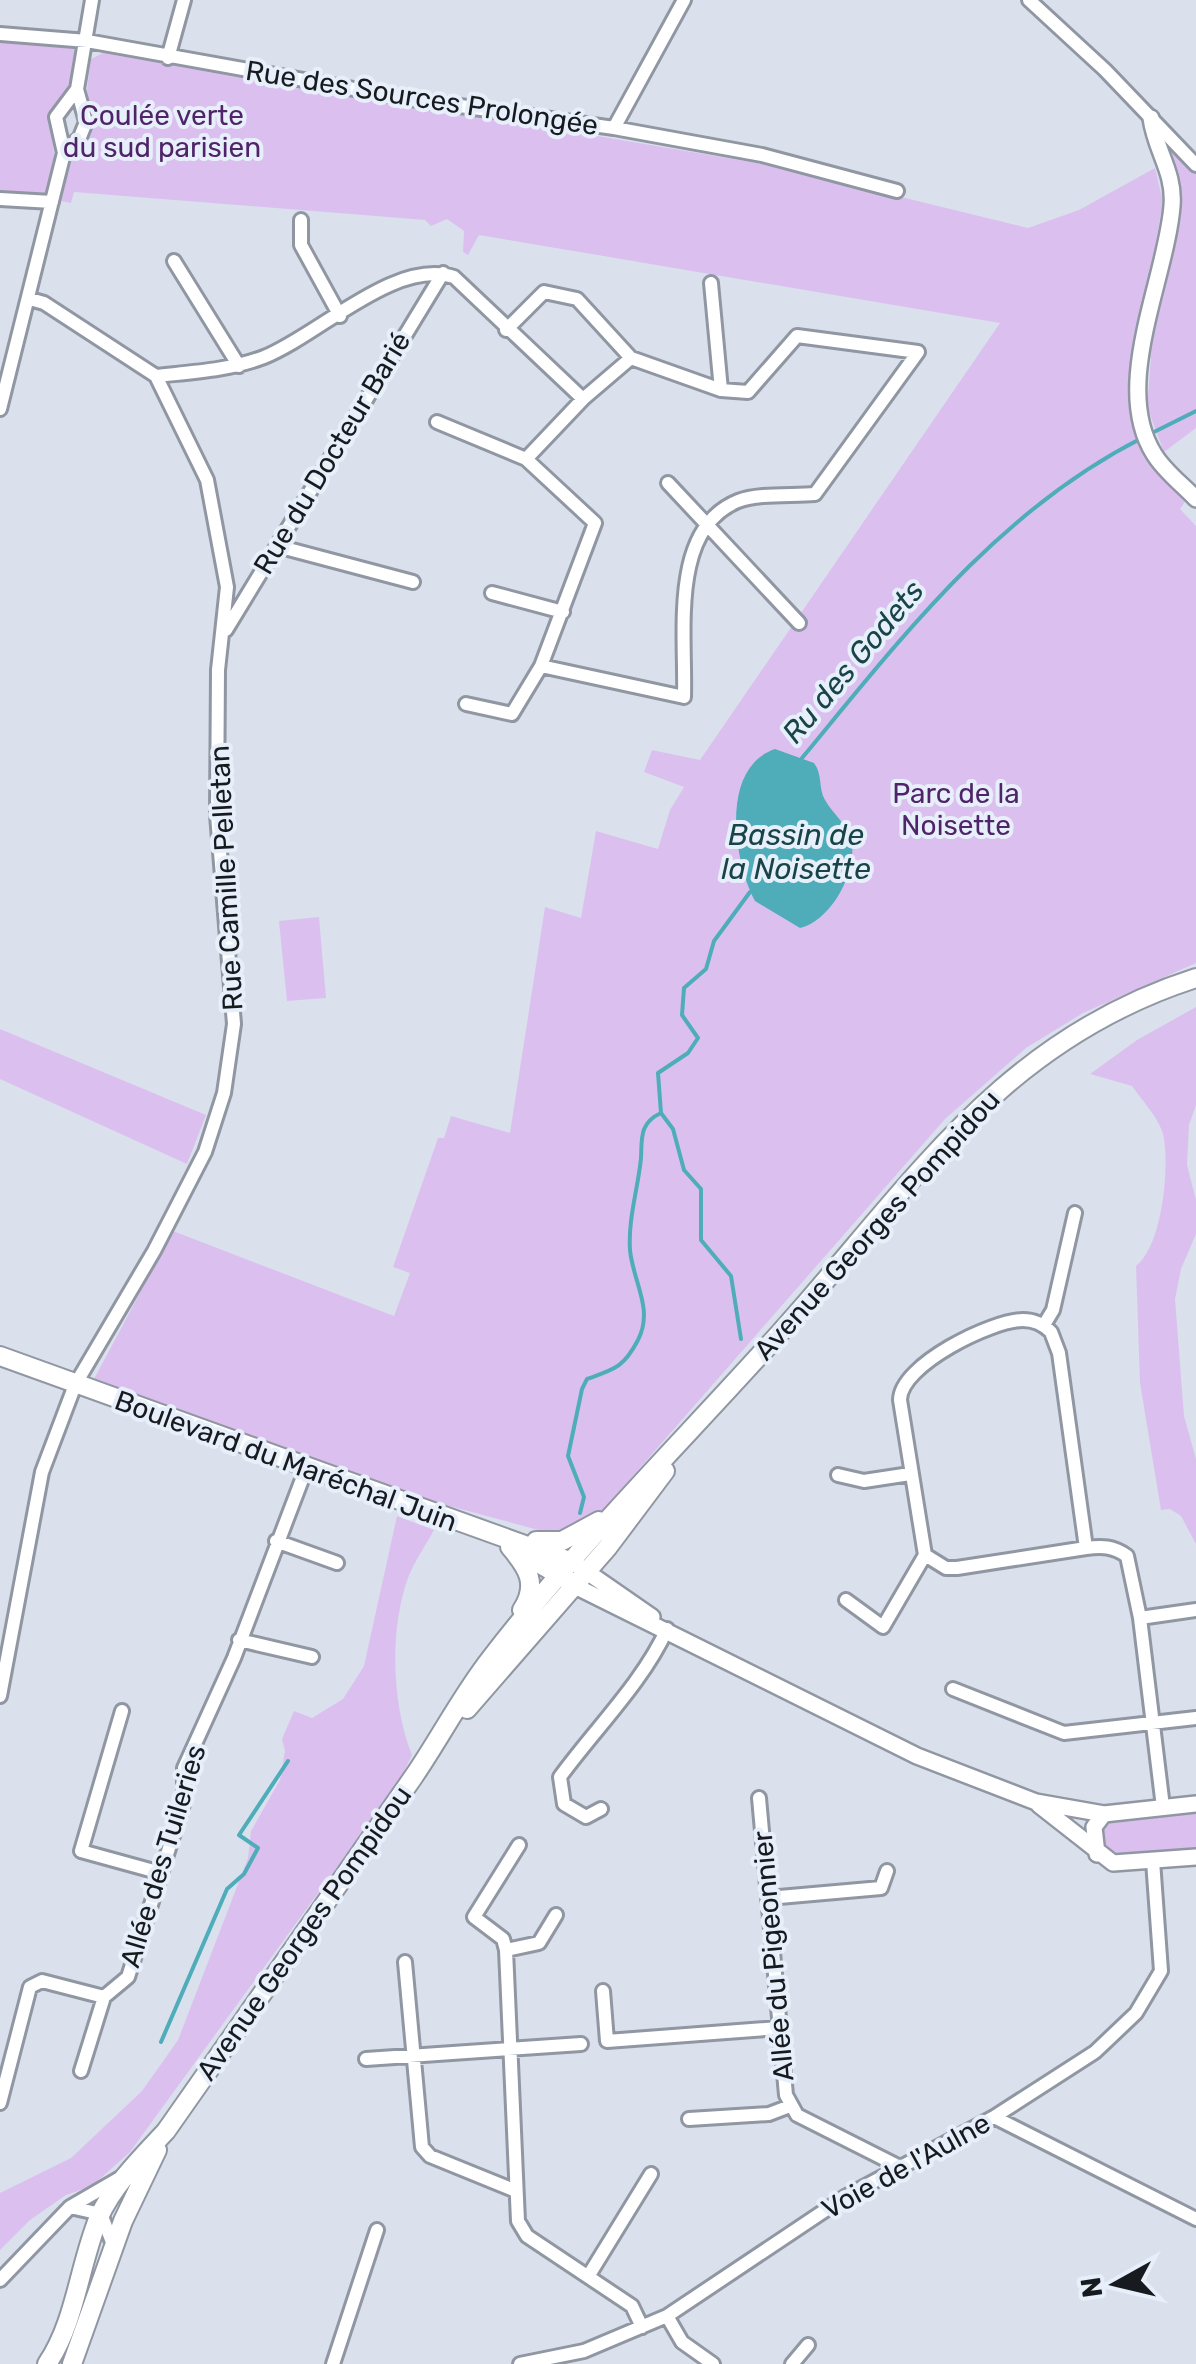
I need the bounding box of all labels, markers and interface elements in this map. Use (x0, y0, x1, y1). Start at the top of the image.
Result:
street label: Rue des Sources Prolongée (243, 54, 601, 142)
park label: Coulée verte du sud parisien (63, 99, 261, 164)
street label: Rue du Docteur Barié (247, 326, 417, 580)
water label: Ru des Godets (774, 573, 932, 751)
street label: Rue Camille Pelletan (203, 744, 249, 1012)
park label: Parc de la Noisette (892, 777, 1020, 842)
water label: Bassin de la Noisette (721, 817, 871, 887)
street label: Avenue Georges Pompidou (747, 1083, 1007, 1367)
street label: Boulevard du Maréchal Juin (110, 1384, 462, 1538)
street label: Allée des Tuileries (113, 1741, 213, 1971)
street label: Avenue Georges Pompidou (190, 1780, 418, 2086)
street label: Allée du Pigeonnier (746, 1829, 800, 2083)
street label: Voie de l'Aulne (816, 2106, 996, 2226)
north arrow (1066, 2234, 1166, 2334)
text: N (1074, 2275, 1109, 2300)

